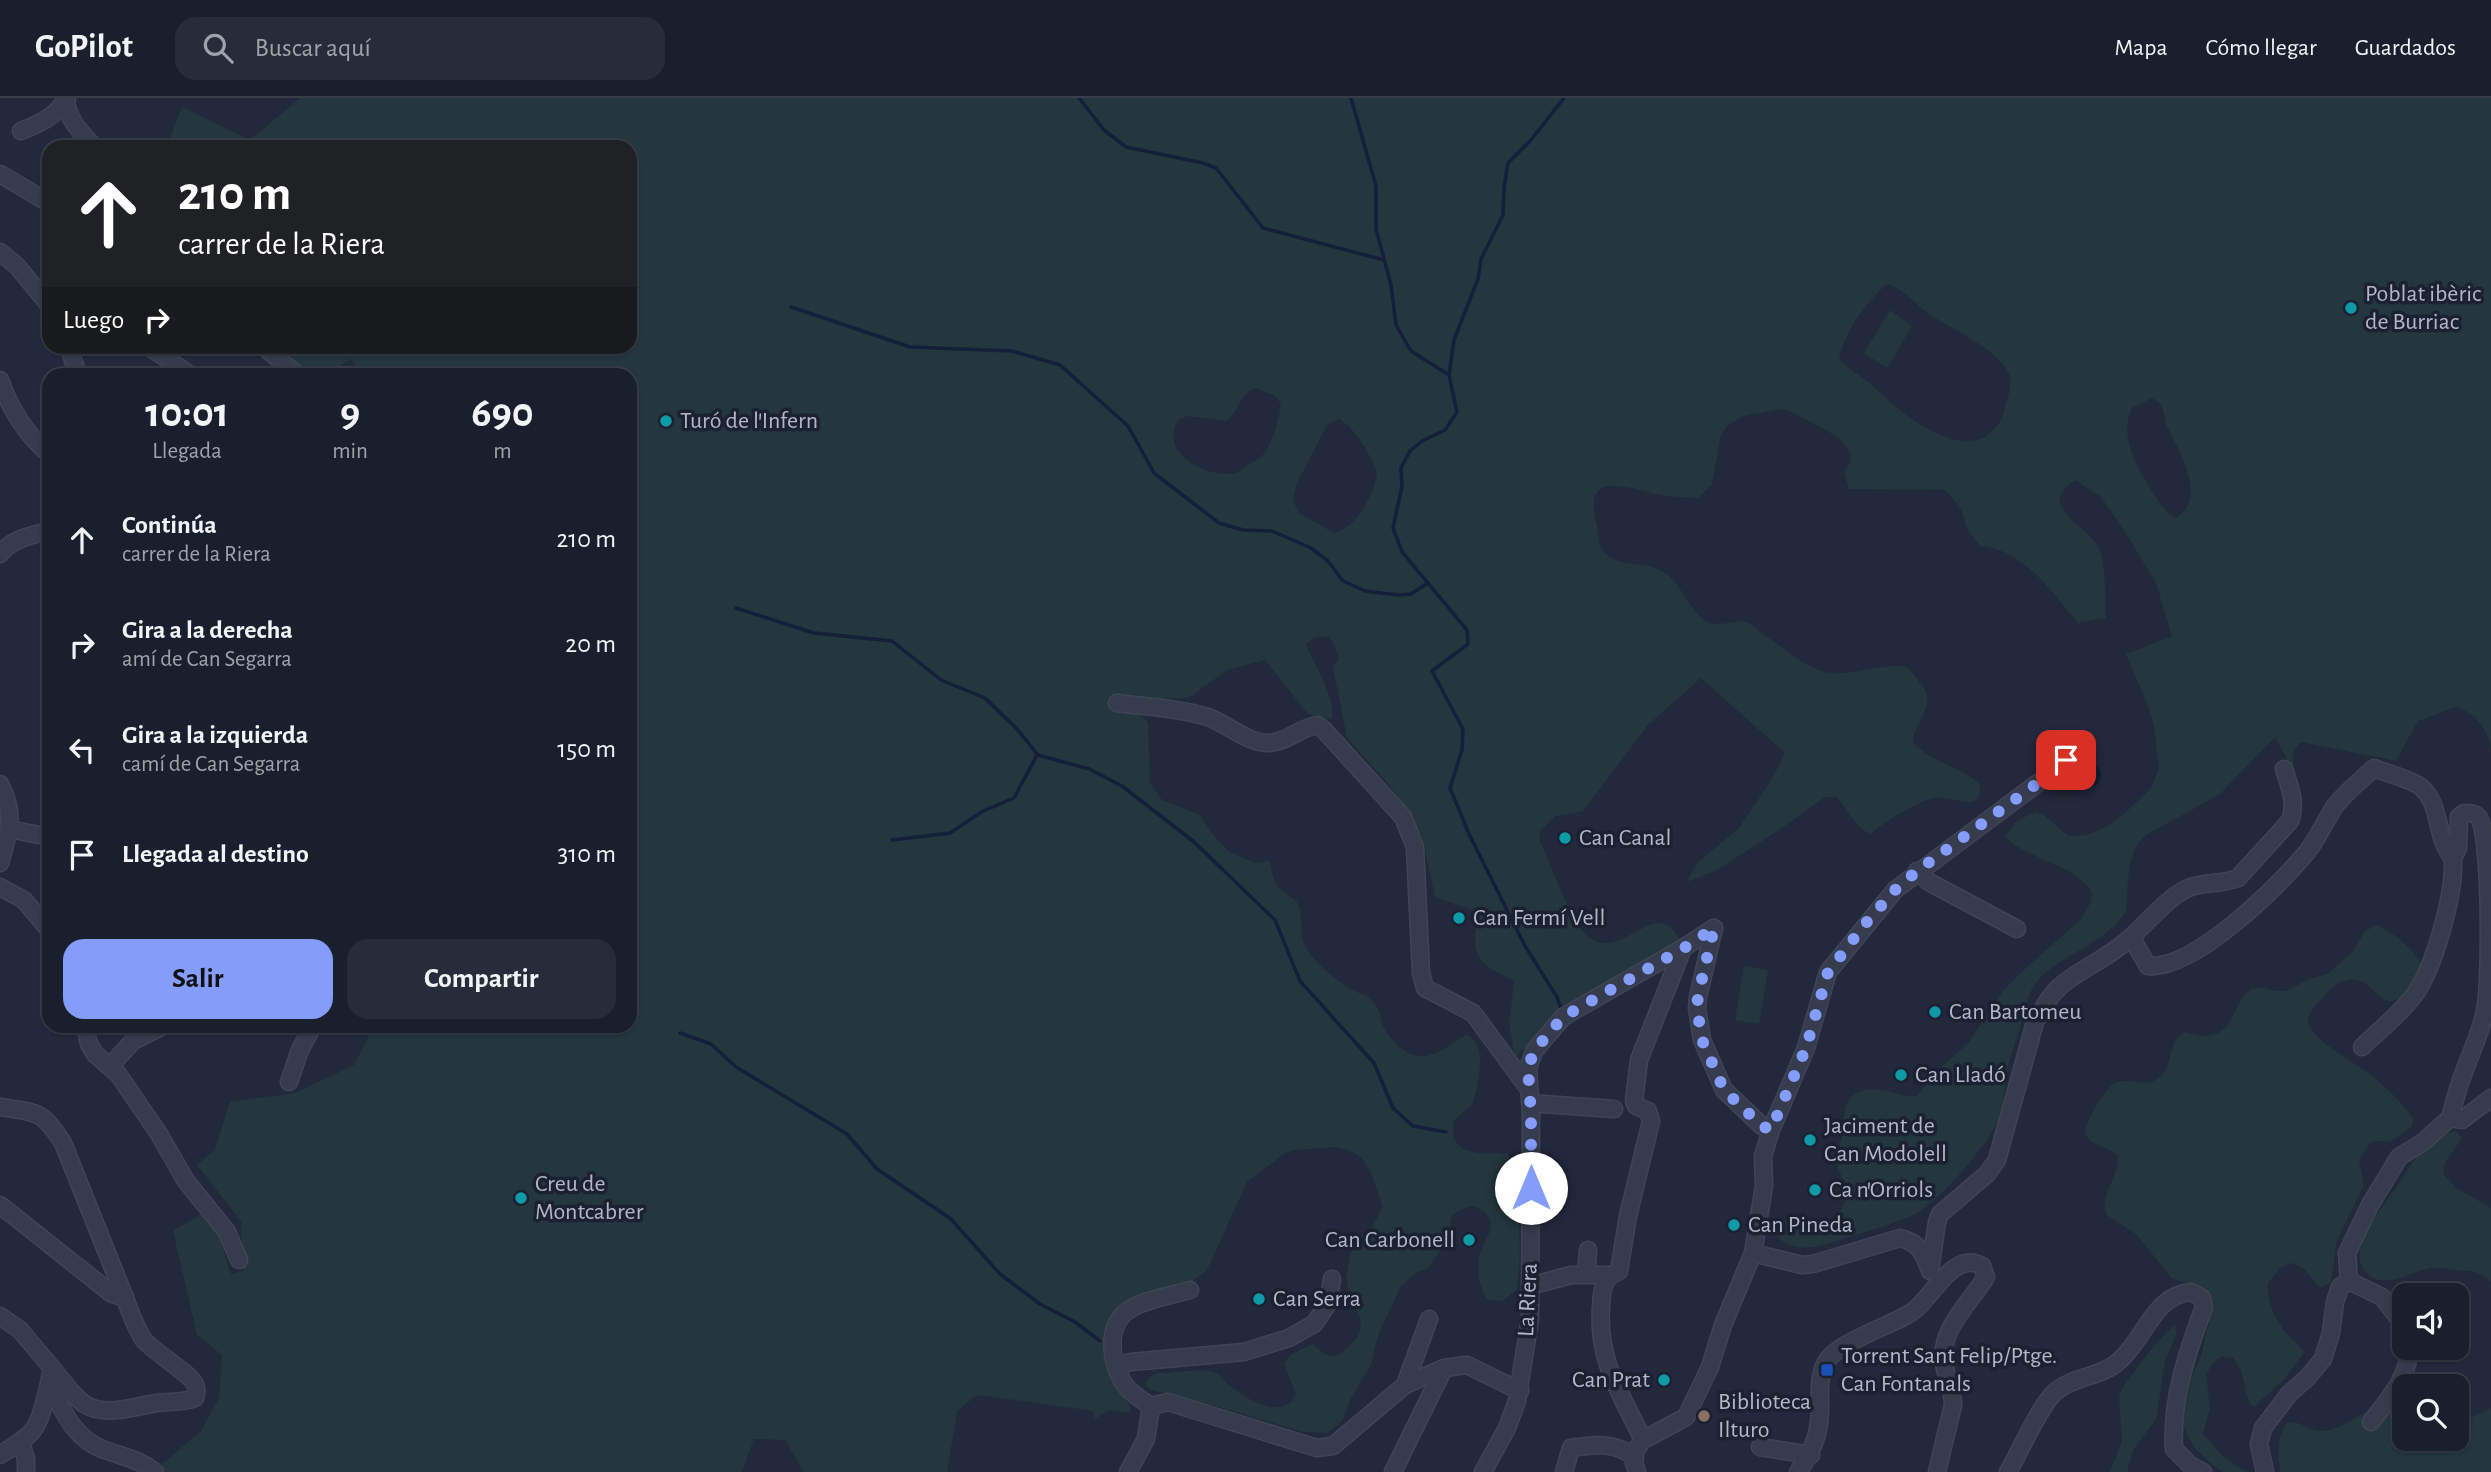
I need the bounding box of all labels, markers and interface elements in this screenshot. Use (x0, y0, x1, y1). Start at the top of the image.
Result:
search box (175, 17, 665, 80)
icon: search (199, 29, 237, 67)
text: GoPilot (35, 31, 133, 64)
text: Buscar aquí (255, 35, 371, 61)
text: Mapa (2114, 36, 2168, 60)
text: Cómo llegar (2206, 36, 2317, 60)
text: Guardados (2355, 36, 2456, 60)
icon: ahead (63, 168, 154, 259)
text: 210 m (178, 170, 291, 219)
text: carrer de la Riera (178, 228, 385, 260)
place label: Poblat ibèric de Burriac (2365, 282, 2481, 334)
marker: Poblat ibèric de Burriac (2343, 300, 2359, 316)
icon: right (138, 301, 176, 339)
text: Luego (63, 307, 124, 333)
text: 10:01 (145, 392, 229, 434)
text: 9 (340, 392, 360, 434)
text: 690 (471, 392, 534, 434)
place label: Turó de l'Infern (680, 409, 818, 433)
marker: Turó de l'Infern (658, 413, 674, 429)
text: Llegada (152, 440, 222, 463)
text: min (332, 440, 368, 463)
text: m (493, 440, 512, 463)
text: Continúa (122, 512, 217, 538)
icon: ahead (63, 521, 101, 559)
text: 210 m (556, 526, 616, 552)
text: carrer de la Riera (122, 543, 271, 566)
text: Gira a la derecha (122, 617, 293, 643)
icon: right (63, 626, 101, 664)
text: 20 m (565, 631, 616, 657)
text: amí de Can Segarra (122, 648, 292, 671)
text: Gira a la izquierda (122, 722, 308, 748)
pin (2036, 730, 2096, 790)
icon: left (63, 731, 101, 769)
text: 150 m (557, 736, 616, 762)
icon: arrive (2047, 741, 2085, 779)
text: camí de Can Segarra (122, 753, 300, 776)
place label: Can Canal (1579, 826, 1671, 850)
marker: Can Canal (1557, 830, 1573, 846)
icon: arrive (63, 836, 101, 874)
text: Llegada al destino (122, 841, 309, 867)
text: 310 m (558, 841, 616, 867)
place label: Can Fermí Vell (1473, 906, 1605, 930)
marker: Can Fermí Vell (1451, 910, 1467, 926)
button: Salir (63, 939, 333, 1019)
button: Compartir (347, 939, 616, 1019)
place label: Can Bartomeu (1949, 1000, 2082, 1024)
marker: Can Bartomeu (1927, 1004, 1943, 1020)
place label: Can Lladó (1915, 1063, 2006, 1087)
marker: Can Lladó (1893, 1067, 1909, 1083)
place label: Jaciment de Can Modolell (1824, 1114, 1947, 1166)
marker: Jaciment de Can Modolell (1802, 1132, 1818, 1148)
position arrow (1494, 1151, 1568, 1225)
place label: Creu de Montcabrer (535, 1172, 644, 1224)
place label: Ca n'Orriols (1829, 1178, 1933, 1202)
marker: Ca n'Orriols (1807, 1182, 1823, 1198)
marker: Creu de Montcabrer (513, 1190, 529, 1206)
place label: Can Pineda (1748, 1213, 1853, 1237)
marker: Can Pineda (1726, 1217, 1742, 1233)
place label: Can Carbonell (1325, 1228, 1455, 1252)
marker: Can Carbonell (1461, 1232, 1477, 1248)
street label: La Riera (1514, 1263, 1542, 1337)
map controls (2392, 1283, 2469, 1451)
button: sound (2392, 1283, 2469, 1360)
place label: Can Serra (1273, 1287, 1361, 1311)
marker: Can Serra (1251, 1291, 1267, 1307)
place label: Torrent Sant Felip/Ptge. Can Fontanals (1841, 1344, 2057, 1396)
marker: Torrent Sant Felip/Ptge. Can Fontanals (1819, 1362, 1835, 1378)
place label: Can Prat (1572, 1368, 1650, 1392)
marker: Can Prat (1656, 1372, 1672, 1388)
button: search (2392, 1374, 2469, 1451)
place label: Biblioteca Ilturo (1718, 1390, 1811, 1442)
marker: Biblioteca Ilturo (1696, 1408, 1712, 1424)

